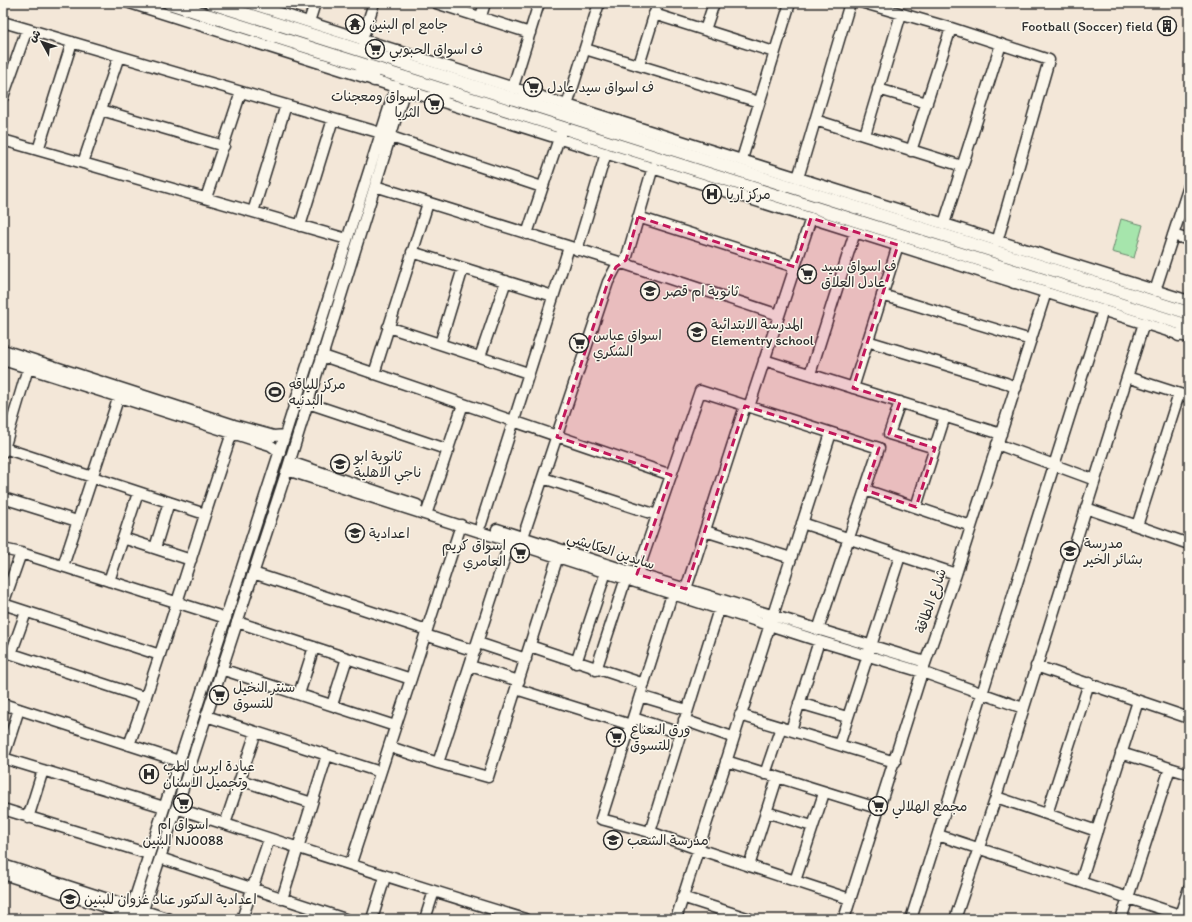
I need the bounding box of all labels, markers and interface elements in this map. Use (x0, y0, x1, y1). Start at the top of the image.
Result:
temple icon: جامع ام البنين (344, 13, 366, 35)
building icon: Football (Soccer) field (1156, 15, 1178, 37)
place label: جامع ام البنين (369, 16, 448, 35)
place label: Football (Soccer) field (1021, 18, 1153, 35)
north arrow (22, 22, 62, 62)
text: ش (26, 27, 44, 45)
supermarket icon: ف اسواق الحبوبي (364, 38, 386, 60)
place label: ف اسواق الحبوبي (389, 41, 483, 62)
supermarket icon: ف اسواق سيد عادل (522, 76, 544, 98)
place label: ف اسواق سيد عادل (547, 79, 654, 96)
place label: اسواق ومعجنات الثريا (331, 88, 420, 121)
supermarket icon: اسواق ومعجنات الثريا (423, 93, 445, 115)
hospital icon: مركز آريا (701, 183, 723, 205)
place label: مركز آريا (726, 186, 771, 203)
place label: ف اسواق سيد عادل العلاق (821, 258, 897, 291)
supermarket icon: ف اسواق سيد عادل العلاق (796, 263, 818, 285)
school or university icon: ثانوية ام قصر (639, 280, 661, 302)
place label: ثانوية ام قصر (663, 283, 740, 302)
place label: المدرسة الابتدائية Elementry school (711, 316, 814, 349)
school or university icon: المدرسة الابتدائية Elementry school (686, 321, 708, 343)
place label: اسواق عباس الشكري (593, 327, 662, 362)
supermarket icon: اسواق عباس الشكري (568, 332, 590, 354)
place label: مركز للياقه البدنيه (289, 376, 346, 409)
sports icon: مركز للياقه البدنيه (264, 381, 286, 403)
place label: ثانوية ابو ناجي الاهلية (353, 448, 421, 485)
school or university icon: ثانوية ابو ناجي الاهلية (329, 453, 351, 475)
school or university icon: اعدادية (344, 522, 366, 544)
place label: اعدادية (369, 525, 410, 542)
street label: سايدين العكايشي (564, 529, 657, 577)
place label: مدرسة بشائر الخير (1083, 535, 1143, 568)
place label: اسواق كريم العامري (442, 537, 506, 572)
school or university icon: مدرسة بشائر الخير (1059, 540, 1081, 562)
supermarket icon: اسواق كريم العامري (509, 542, 531, 564)
street label: شارع الطاقة (912, 566, 951, 636)
place label: سنتر النخيل للتسوق (233, 679, 295, 713)
supermarket icon: سنتر النخيل للتسوق (208, 684, 230, 706)
place label: ورق النعناع للتسوق (630, 721, 690, 755)
supermarket icon: ورق النعناع للتسوق (605, 726, 627, 748)
place label: عيادة ايرس لطب وتجميل الاسنان (163, 758, 255, 791)
hospital icon: عيادة ايرس لطب وتجميل الاسنان (138, 763, 160, 785)
supermarket icon: اسواق ام البنين NJ0088 (172, 792, 194, 814)
supermarket icon: مجمع الهلالي (867, 795, 889, 817)
place label: مجمع الهلالي (892, 798, 967, 819)
place label: اسواق ام البنين NJ0088 (143, 816, 224, 849)
school or university icon: مدرسة الشعب (602, 829, 624, 851)
place label: مدرسة الشعب (627, 832, 709, 849)
school or university icon: اعدادية الدكتور عناد غزوان للبنين (59, 888, 81, 910)
place label: اعدادية الدكتور عناد غزوان للبنين (84, 891, 257, 909)

